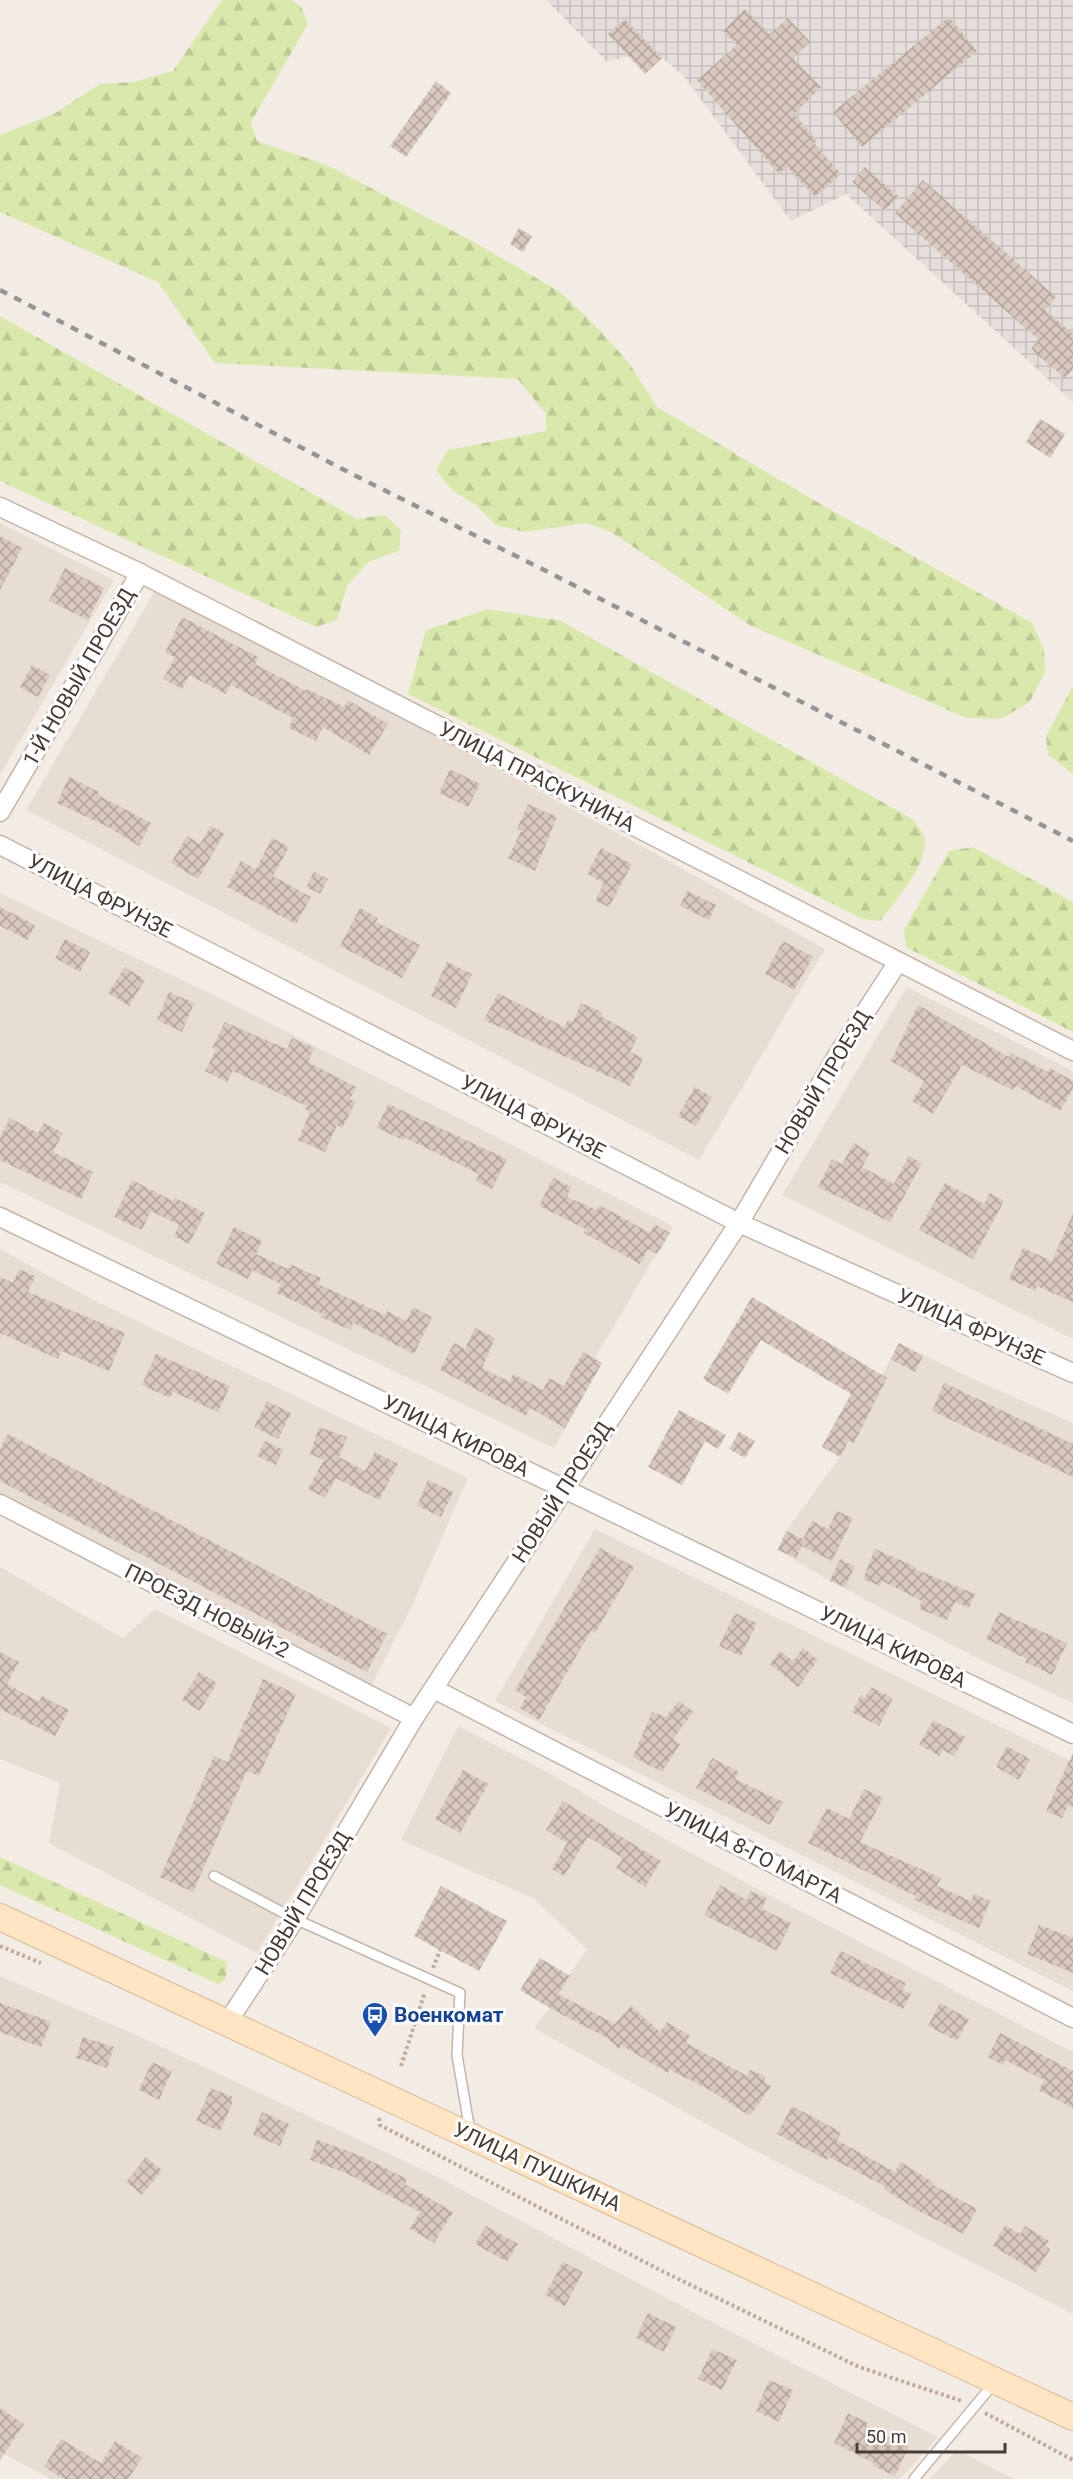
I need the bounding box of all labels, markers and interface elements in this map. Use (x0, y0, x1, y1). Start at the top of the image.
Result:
street label: 1-Й НОВЫЙ ПРОЕЗД (18, 584, 140, 770)
street label: УЛИЦА ПРАСКУНИНА (435, 717, 639, 837)
street label: УЛИЦА ФРУНЗЕ (24, 849, 176, 943)
street label: НОВЫЙ ПРОЕЗД (771, 1005, 876, 1158)
street label: УЛИЦА ФРУНЗЕ (457, 1070, 609, 1164)
street label: УЛИЦА ФРУНЗЕ (893, 1284, 1049, 1370)
street label: УЛИЦА КИРОВА (379, 1390, 533, 1482)
street label: НОВЫЙ ПРОЕЗД (507, 1417, 617, 1567)
street label: ПРОЕЗД НОВЫЙ-2 (121, 1559, 293, 1663)
street label: УЛИЦА КИРОВА (816, 1601, 970, 1693)
street label: УЛИЦА 8-ГО МАРТА (660, 1798, 846, 1908)
street label: НОВЫЙ ПРОЕЗД (251, 1826, 356, 1979)
bus stop icon: Военкомат (360, 2000, 390, 2038)
place label: Военкомат (394, 2003, 504, 2027)
street label: УЛИЦА ПУШКИНА (449, 2118, 625, 2217)
scale bar (857, 2416, 1006, 2454)
text: 50 m (866, 2426, 906, 2447)

